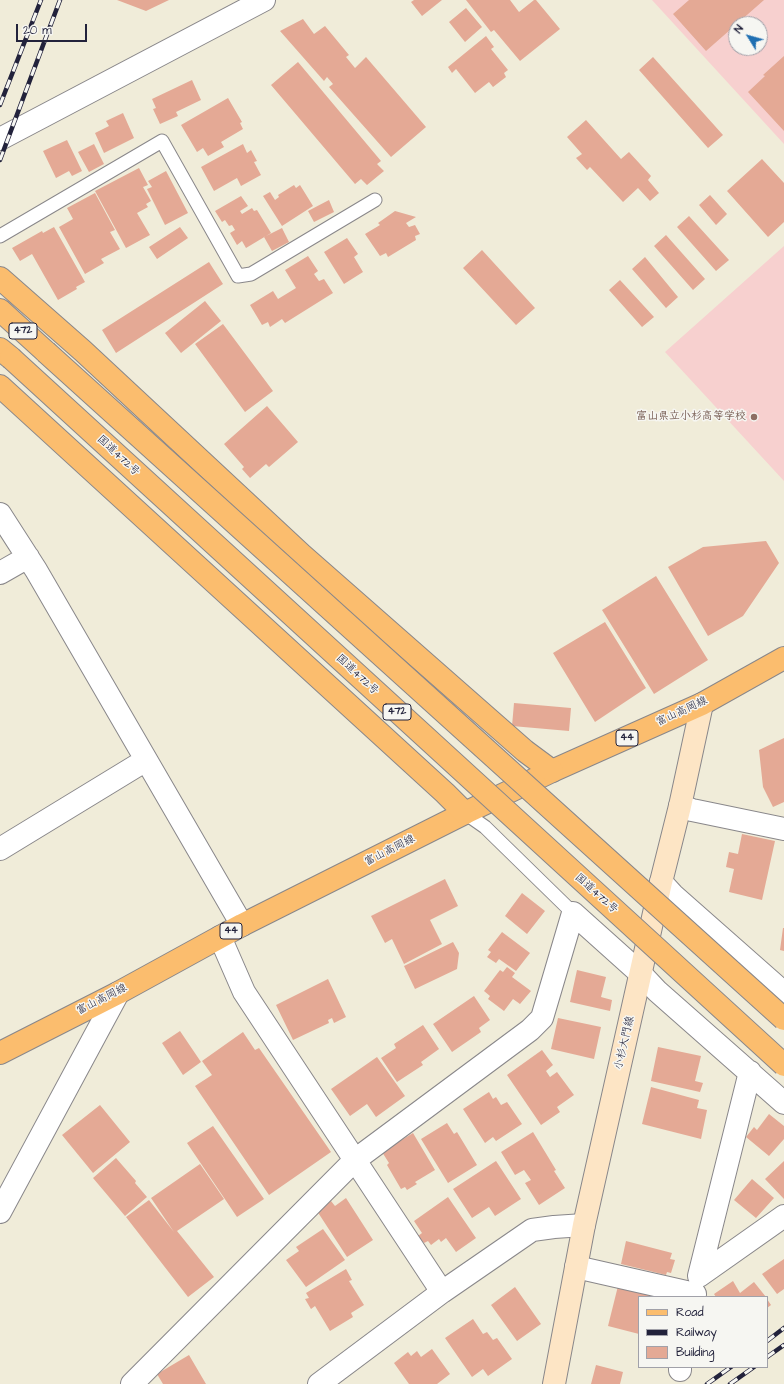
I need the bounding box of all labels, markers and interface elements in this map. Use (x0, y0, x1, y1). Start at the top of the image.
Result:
scale bar (18, 16, 89, 42)
north arrow (728, 16, 768, 56)
text: 20 m (23, 22, 52, 39)
text: N (731, 22, 747, 36)
road number: 472 (9, 323, 37, 339)
place label: 富山県立小杉高等学校 (636, 410, 746, 424)
marker: 富山県立小杉高等学校 (749, 412, 759, 422)
street label: 国道472号 (94, 433, 142, 479)
street label: 国道472号 (333, 652, 381, 698)
street label: 富山高岡線 (654, 694, 710, 730)
road number: 472 (383, 704, 411, 720)
road number: 44 (616, 730, 638, 746)
street label: 富山高岡線 (363, 833, 417, 869)
street label: 国道472号 (572, 871, 620, 917)
road number: 44 (220, 923, 242, 939)
street label: 富山高岡線 (75, 982, 129, 1018)
street label: 小杉大門線 (612, 1015, 638, 1071)
legend (638, 1296, 768, 1368)
text: Road (676, 1304, 704, 1321)
text: Railway (676, 1324, 717, 1341)
text: Building (676, 1344, 714, 1361)

